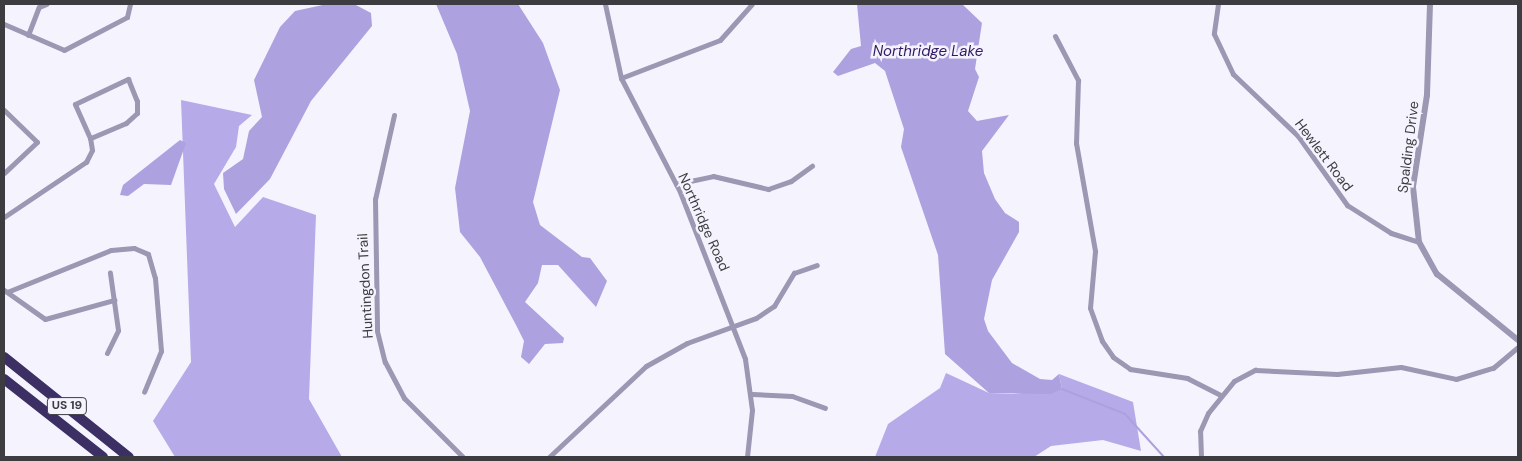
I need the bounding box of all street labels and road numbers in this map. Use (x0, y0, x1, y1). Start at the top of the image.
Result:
street label: Spalding Drive (1394, 100, 1422, 194)
street label: Hewlett Road (1291, 116, 1357, 194)
street label: Northridge Road (675, 170, 733, 274)
street label: Huntingdon Trail (354, 233, 376, 339)
road number: US 19 (46, 396, 88, 416)

